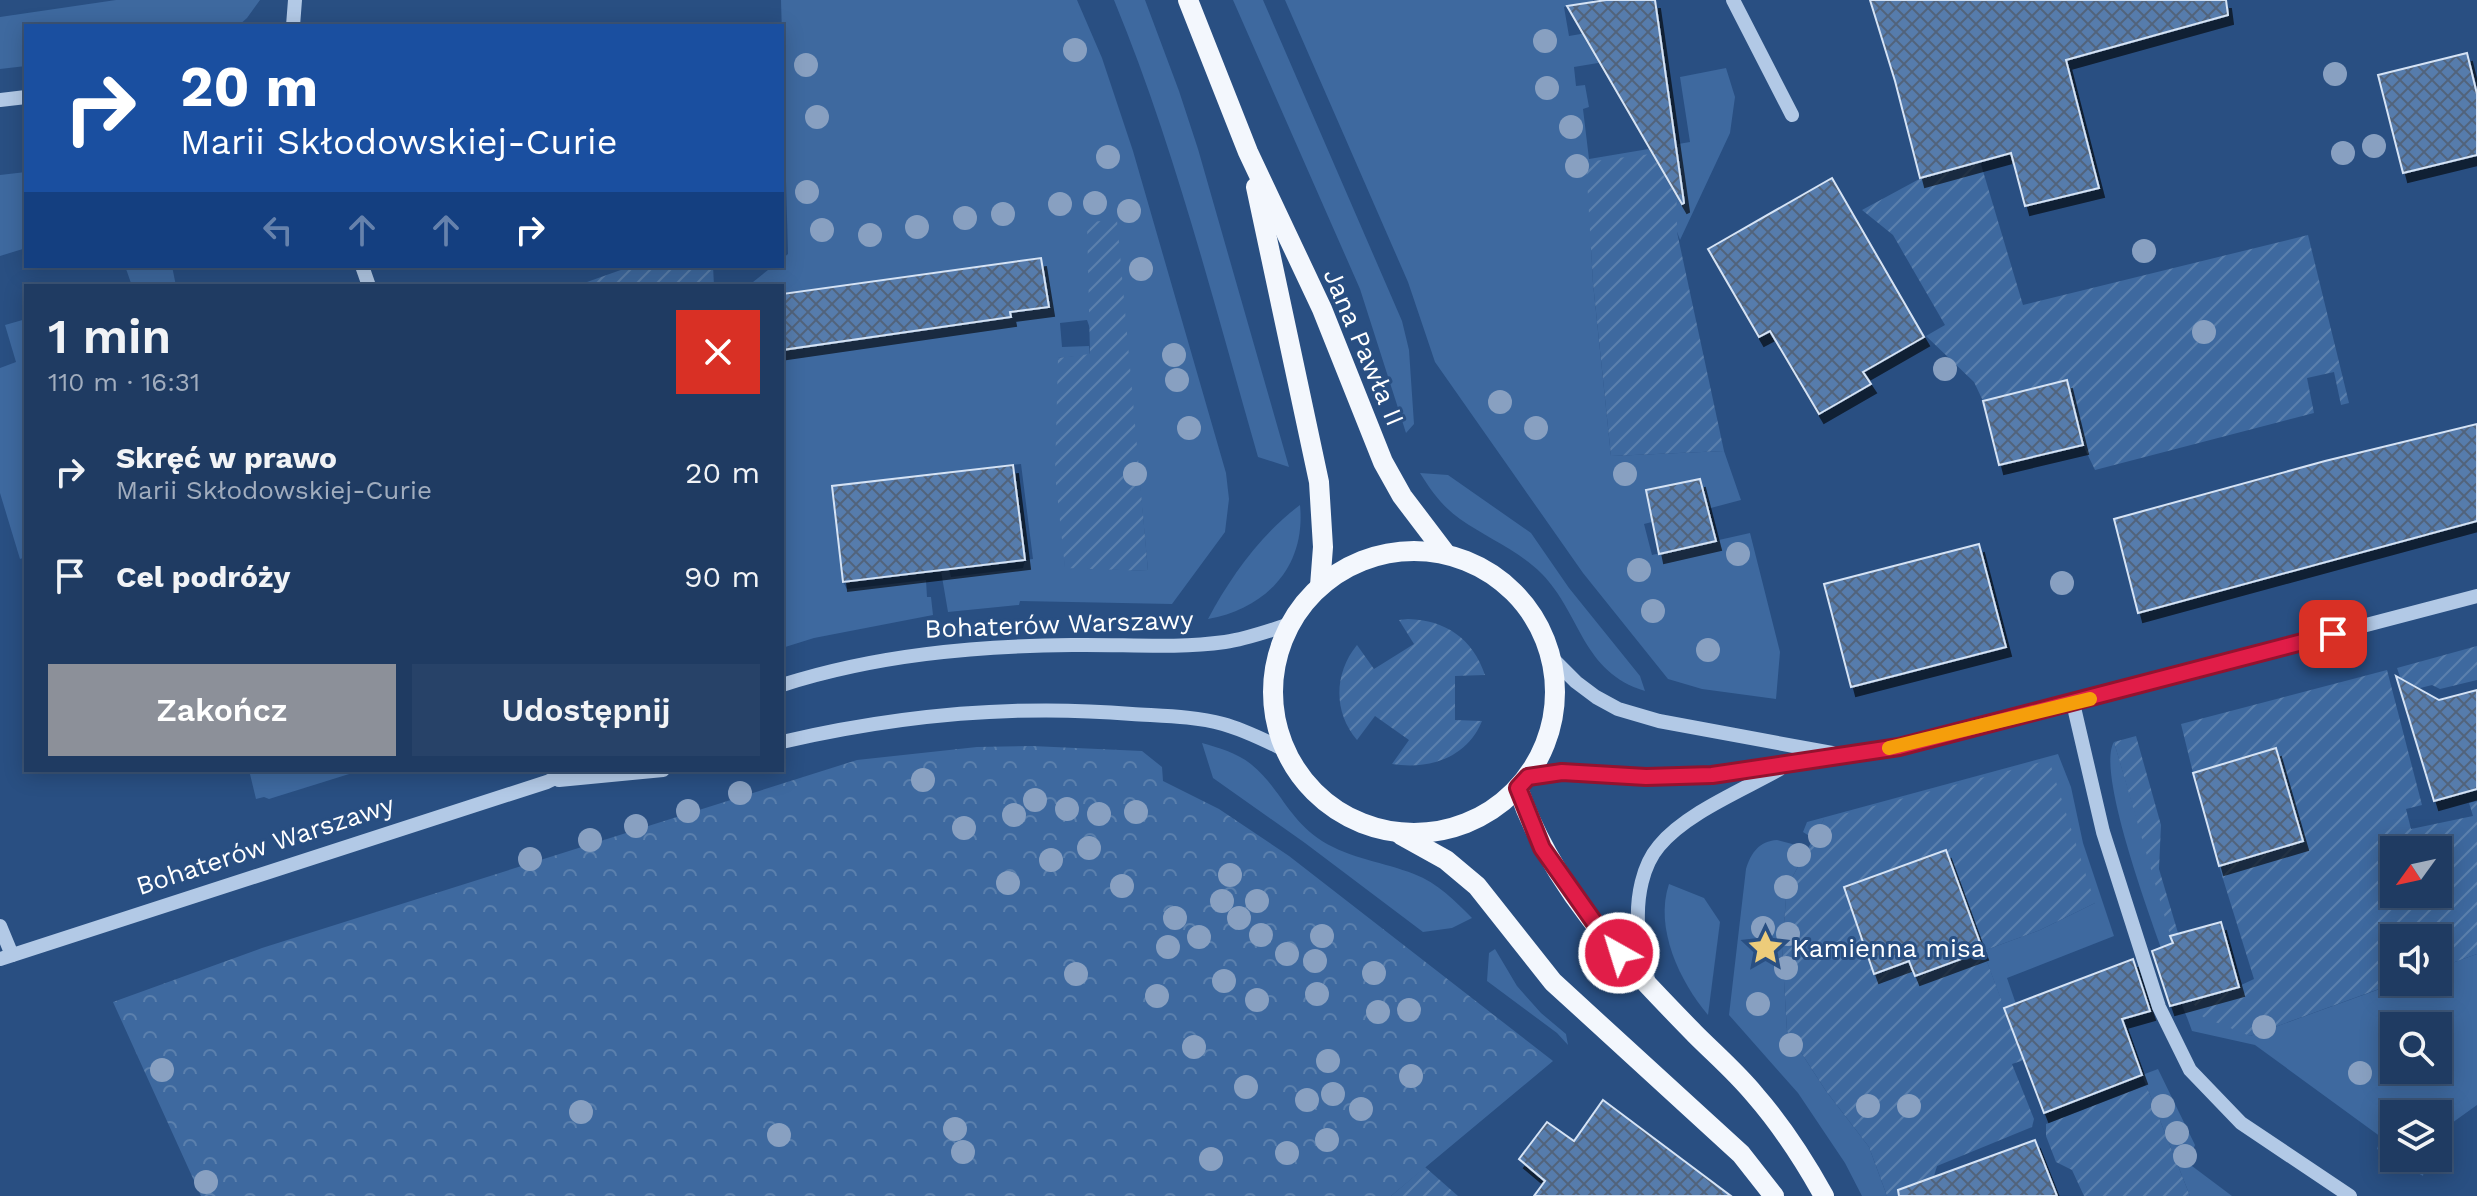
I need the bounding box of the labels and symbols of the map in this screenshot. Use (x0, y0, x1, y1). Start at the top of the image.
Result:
street label: Jana Pawła II (1317, 264, 1411, 430)
pin (2299, 600, 2367, 668)
street label: Bohaterów Warszawy (924, 604, 1195, 644)
street label: Bohaterów Warszawy (132, 789, 398, 901)
north arrow (2380, 836, 2452, 908)
position arrow (1577, 911, 1661, 995)
place icon: Kamienna misa (1747, 929, 1785, 967)
place label: Kamienna misa (1792, 933, 1986, 963)

